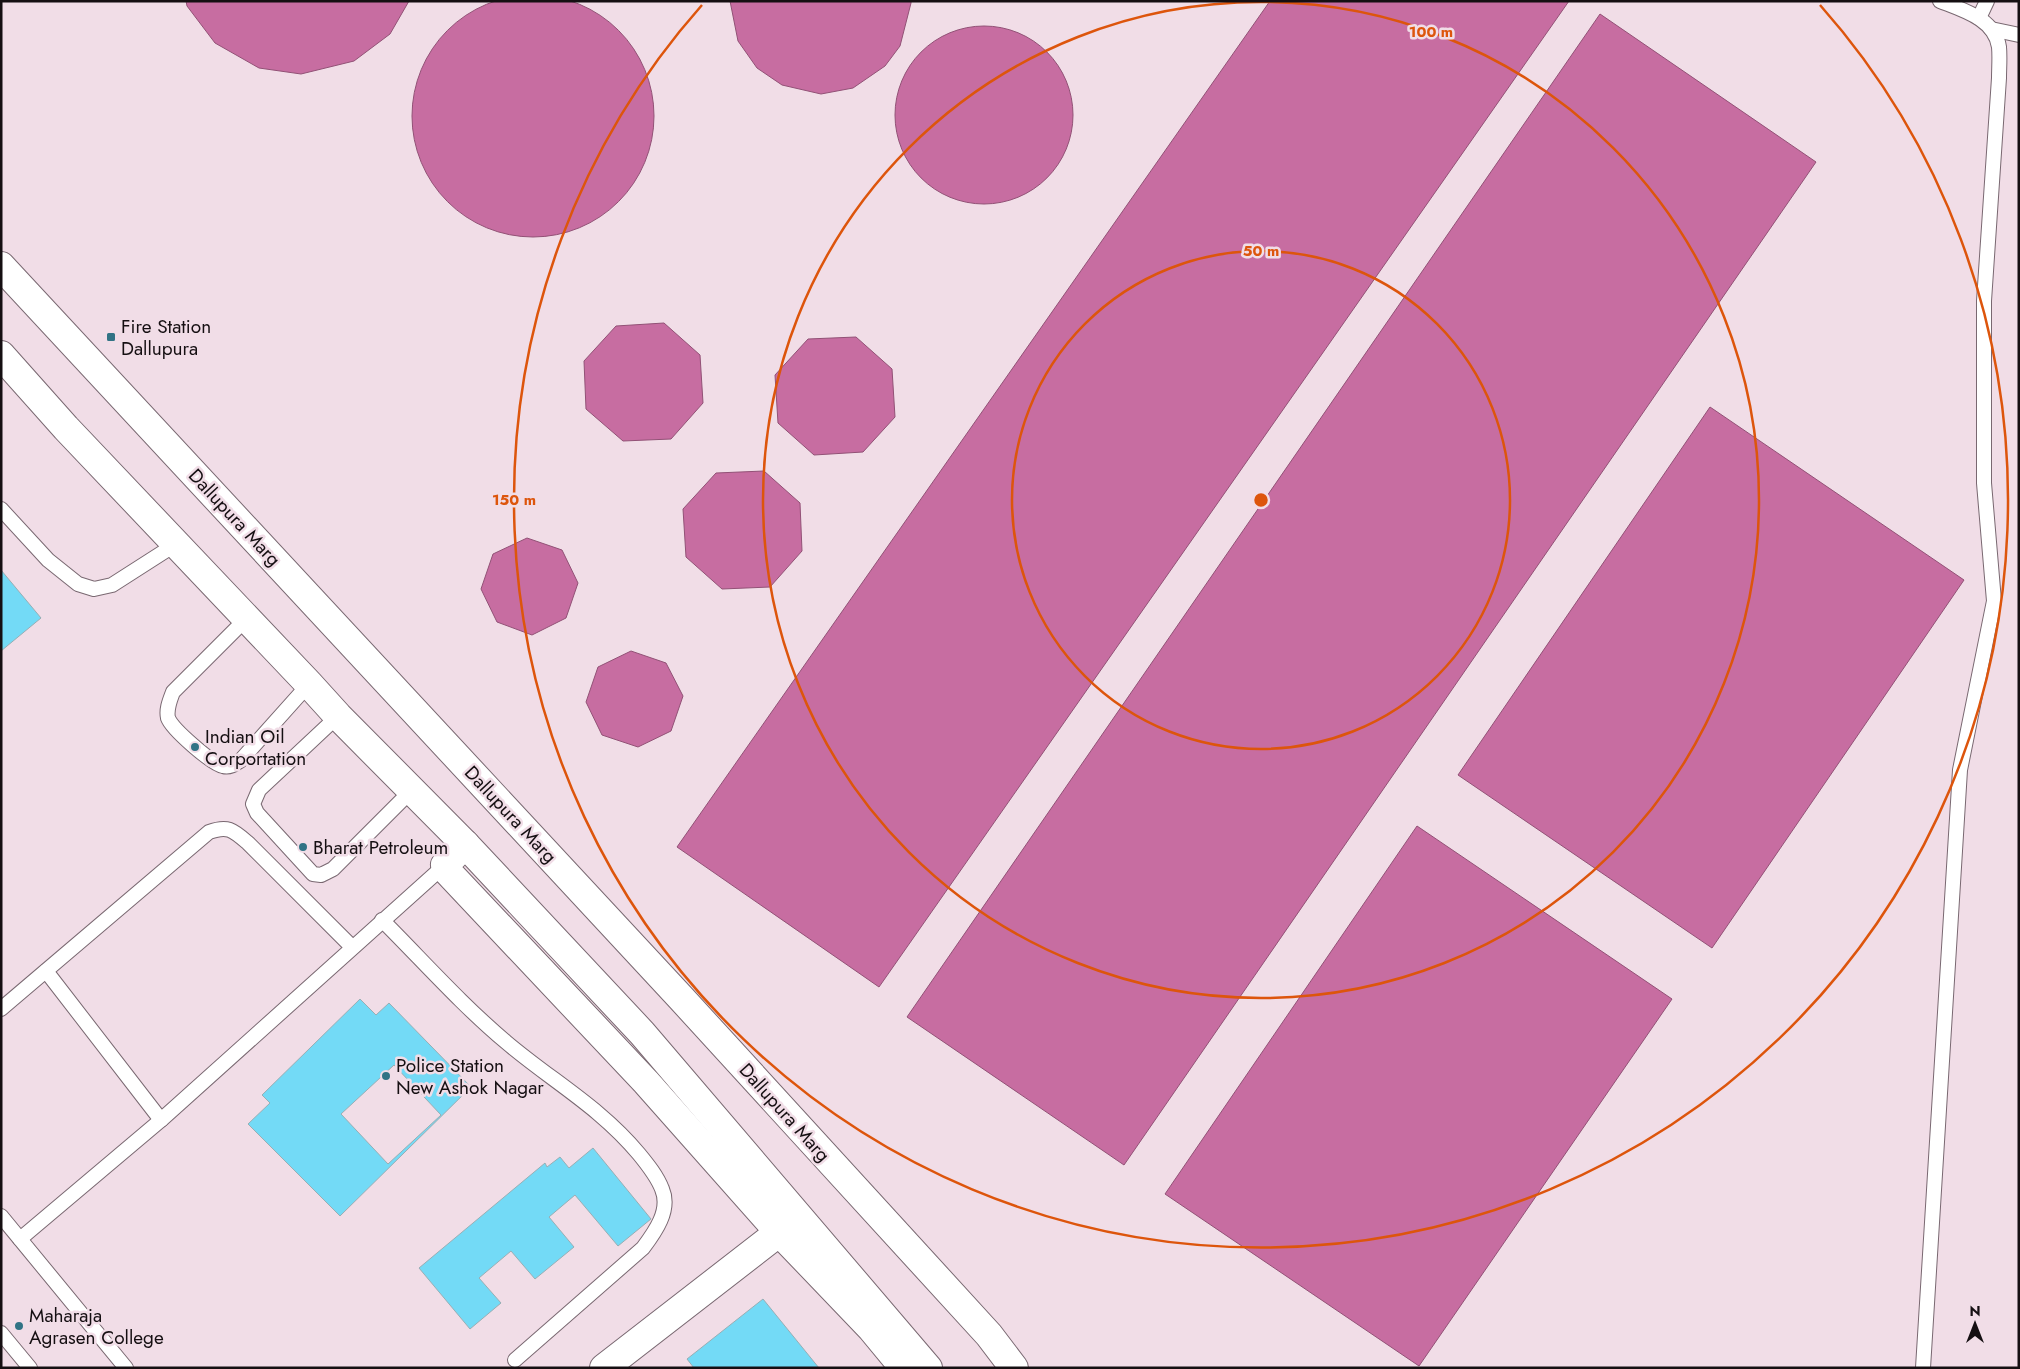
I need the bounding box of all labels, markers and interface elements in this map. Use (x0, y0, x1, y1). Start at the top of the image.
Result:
text: 100 m (1409, 21, 1453, 43)
text: 50 m (1243, 240, 1279, 262)
place label: Fire Station Dallupura (121, 313, 211, 362)
marker: Fire Station Dallupura (105, 331, 117, 343)
street label: Dallupura Marg (182, 463, 287, 572)
text: 150 m (492, 489, 536, 511)
centre of rings (1252, 491, 1270, 509)
place label: Indian Oil Corportation (205, 723, 306, 772)
marker: Indian Oil Corportation (189, 741, 201, 753)
street label: Dallupura Marg (458, 760, 563, 869)
place label: Bharat Petroleum (313, 834, 448, 861)
marker: Bharat Petroleum (297, 841, 309, 853)
place label: Police Station New Ashok Nagar (396, 1052, 544, 1101)
street label: Dallupura Marg (733, 1057, 836, 1168)
marker: Police Station New Ashok Nagar (380, 1070, 392, 1082)
north arrow (1950, 1299, 2000, 1349)
text: N (1969, 1301, 1981, 1321)
place label: Maharaja Agrasen College (29, 1302, 164, 1351)
marker: Maharaja Agrasen College (13, 1320, 25, 1332)

